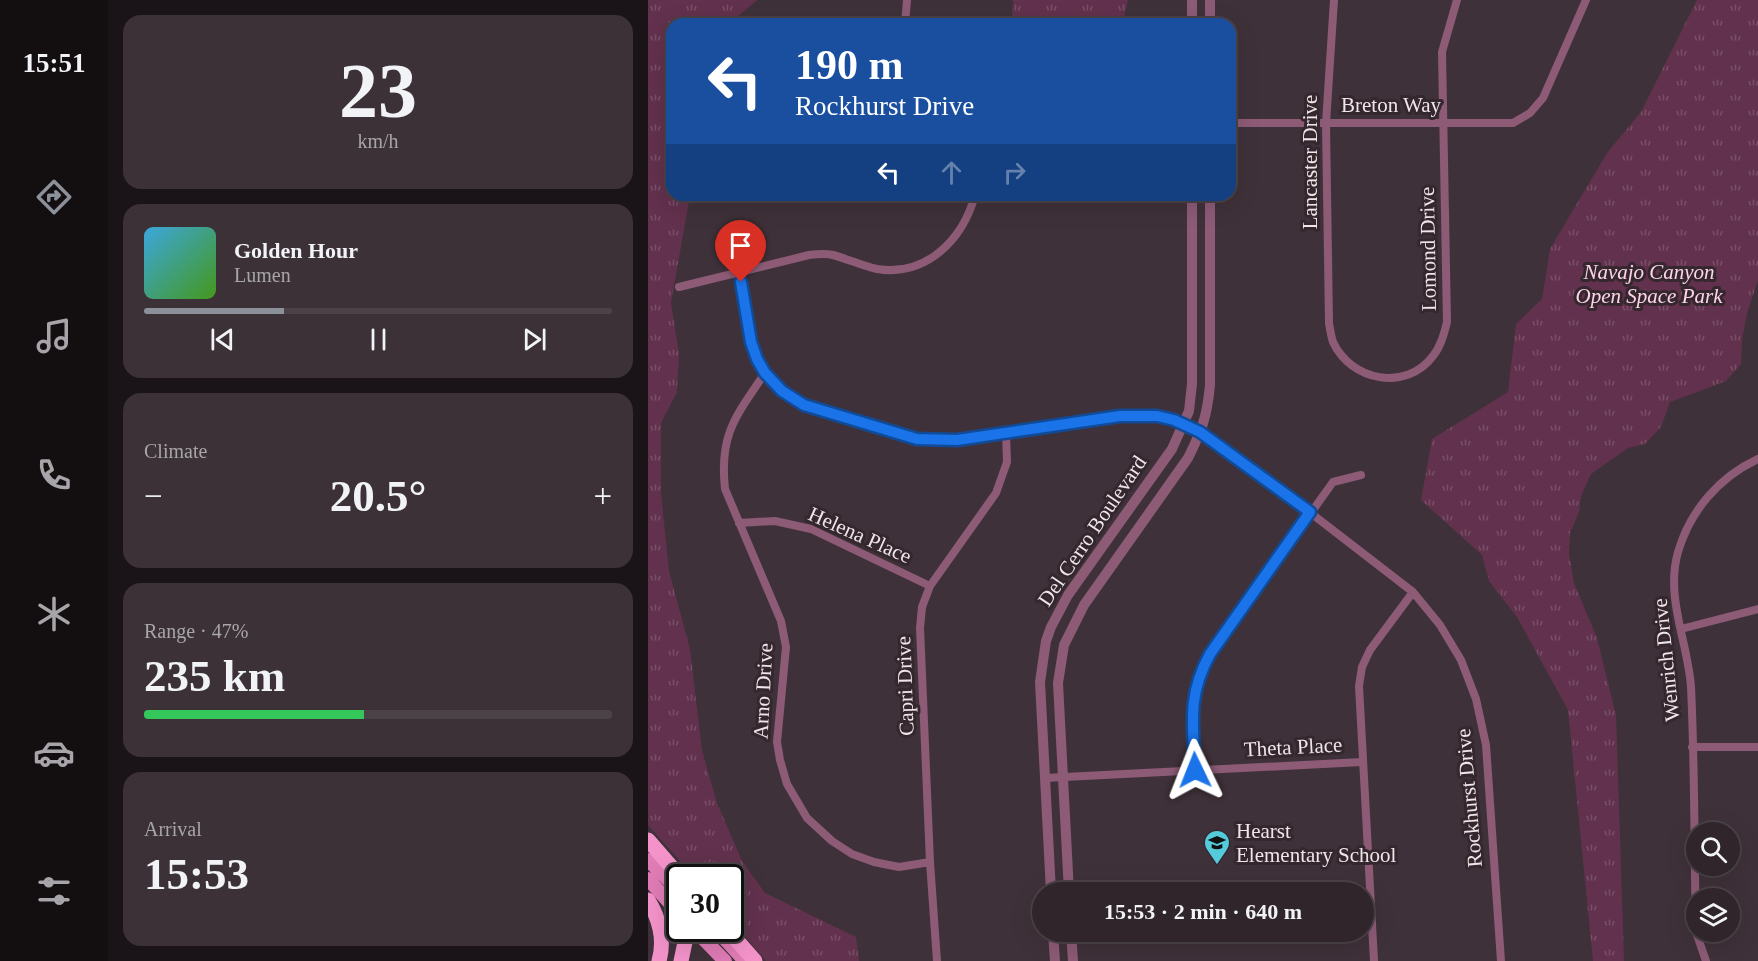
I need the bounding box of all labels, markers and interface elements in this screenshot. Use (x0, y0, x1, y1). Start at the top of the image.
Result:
icon: left (696, 42, 774, 120)
text: 190 m (795, 42, 904, 88)
text: 23 (339, 47, 417, 134)
text: 15:51 (23, 48, 86, 78)
text: Rockhurst Drive (795, 91, 974, 121)
street label: Breton Way (1341, 93, 1441, 117)
street label: Lancaster Drive (1298, 95, 1322, 229)
text: km/h (357, 130, 399, 152)
icon: left (872, 156, 905, 189)
icon: ahead (935, 156, 968, 189)
icon: right (998, 156, 1031, 189)
icon: directions (33, 176, 75, 218)
street label: Lomond Drive (1415, 187, 1441, 311)
pin (715, 220, 766, 282)
icon: arrive (724, 229, 757, 262)
text: Golden Hour (234, 238, 358, 263)
park label: Navajo Canyon Open Space Park (1576, 260, 1723, 308)
text: Lumen (234, 264, 291, 286)
icon: music (33, 315, 75, 357)
icon: previous (206, 323, 239, 356)
icon: pause (362, 323, 395, 356)
icon: next (518, 323, 551, 356)
text: Climate (144, 440, 207, 462)
street label: Del Cerro Boulevard (1033, 451, 1151, 611)
icon: phone (33, 454, 75, 496)
text: 20.5° (330, 471, 426, 521)
text: − (144, 478, 163, 514)
text: + (593, 478, 612, 514)
street label: Helena Place (805, 502, 915, 568)
icon: climate (33, 593, 75, 635)
street label: Wenrich Drive (1648, 597, 1684, 723)
text: Range · 47% (144, 620, 248, 642)
street label: Capri Drive (891, 636, 919, 736)
street label: Arno Drive (748, 642, 778, 740)
text: 235 km (144, 651, 285, 701)
street label: Rockhurst Drive (1451, 728, 1487, 868)
icon: car (33, 732, 75, 774)
street label: Theta Place (1243, 732, 1343, 762)
position arrow (1163, 738, 1227, 802)
text: Arrival (144, 818, 202, 840)
place label: Hearst Elementary School (1236, 819, 1397, 867)
map controls (1686, 822, 1740, 942)
button: search (1686, 822, 1740, 876)
school or university icon: Hearst Elementary School (1202, 828, 1232, 866)
text: 15:53 (144, 849, 249, 899)
speed limit sign: 30 (666, 864, 744, 942)
icon: filters (33, 870, 75, 912)
button: layers (1686, 888, 1740, 942)
text: 15:53 · 2 min · 640 m (1104, 899, 1302, 924)

